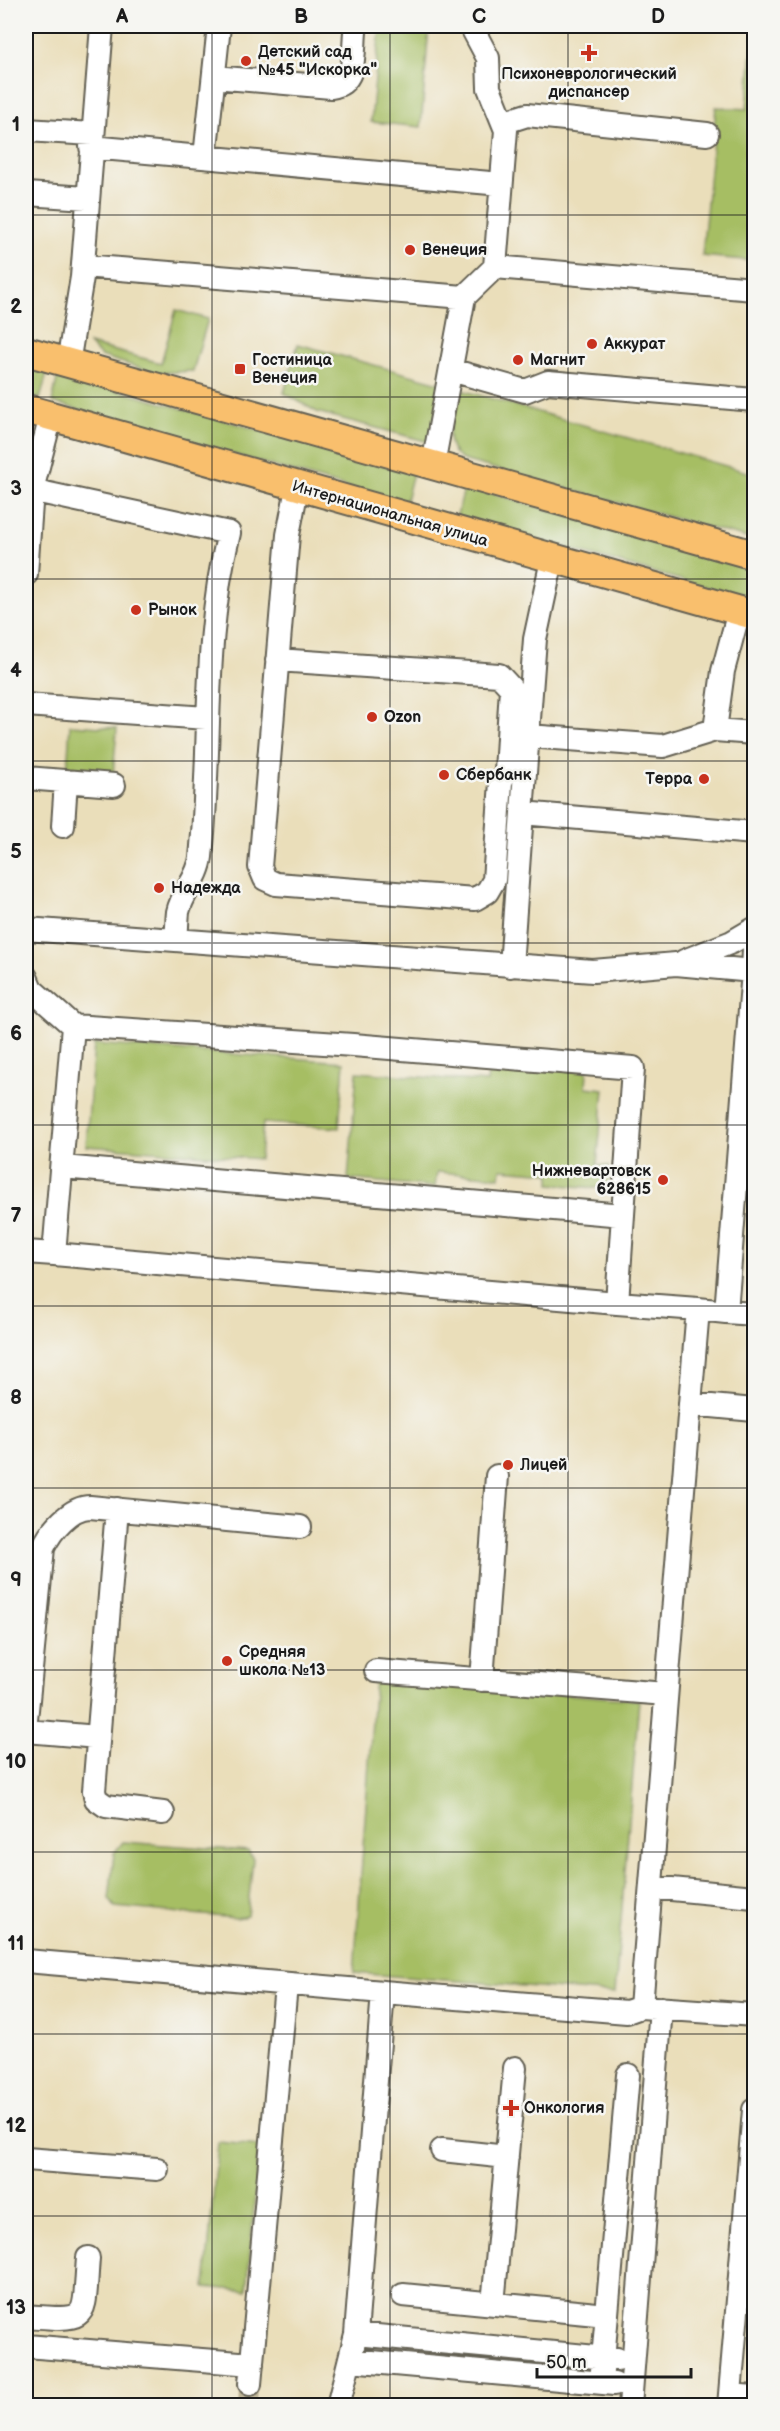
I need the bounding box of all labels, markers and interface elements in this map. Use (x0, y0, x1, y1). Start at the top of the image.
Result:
text: A (115, 5, 129, 29)
text: B (294, 5, 308, 29)
text: C (472, 5, 486, 29)
text: D (651, 5, 665, 29)
place label: Детский сад №45 "Искорка" (258, 43, 377, 80)
marker: Психоневрологический диспансер (580, 44, 598, 62)
marker: Детский сад №45 "Искорка" (239, 54, 253, 68)
place label: Психоневрологический диспансер (501, 65, 677, 102)
text: 1 (12, 113, 20, 137)
place label: Венеция (422, 241, 487, 260)
marker: Венеция (403, 243, 417, 257)
text: 2 (10, 295, 22, 319)
place label: Аккурат (603, 335, 666, 354)
marker: Аккурат (585, 337, 599, 351)
place label: Гостиница Венеция (252, 351, 332, 388)
place label: Магнит (530, 351, 585, 370)
marker: Магнит (511, 353, 525, 367)
marker: Гостиница Венеция (233, 362, 247, 376)
text: 3 (10, 477, 22, 501)
street label: Интернациональная улица (290, 477, 491, 551)
place label: Рынок (148, 601, 197, 620)
marker: Рынок (129, 603, 143, 617)
text: 4 (10, 659, 22, 683)
place label: Ozon (384, 708, 421, 727)
marker: Ozon (365, 710, 379, 724)
place label: Сбербанк (456, 766, 532, 785)
marker: Сбербанк (437, 768, 451, 782)
place label: Терра (645, 770, 693, 789)
marker: Терра (697, 772, 711, 786)
text: 5 (10, 840, 22, 864)
place label: Надежда (171, 879, 241, 898)
marker: Надежда (152, 881, 166, 895)
text: 6 (10, 1022, 22, 1046)
place label: Нижневартовск 628615 (532, 1162, 651, 1199)
marker: Нижневартовск 628615 (656, 1173, 670, 1187)
text: 7 (10, 1204, 22, 1228)
text: 8 (10, 1386, 22, 1410)
place label: Лицей (519, 1456, 567, 1475)
marker: Лицей (501, 1458, 515, 1472)
text: 9 (10, 1568, 22, 1592)
place label: Средняя школа №13 (239, 1643, 325, 1680)
marker: Средняя школа №13 (220, 1654, 234, 1668)
text: 10 (6, 1750, 26, 1774)
text: 11 (8, 1932, 24, 1956)
marker: Онкология (502, 2099, 520, 2117)
place label: Онкология (524, 2099, 604, 2118)
text: 12 (6, 2114, 26, 2138)
text: 13 (6, 2296, 26, 2320)
scale bar (537, 2341, 692, 2379)
text: 50 m (546, 2352, 587, 2373)

